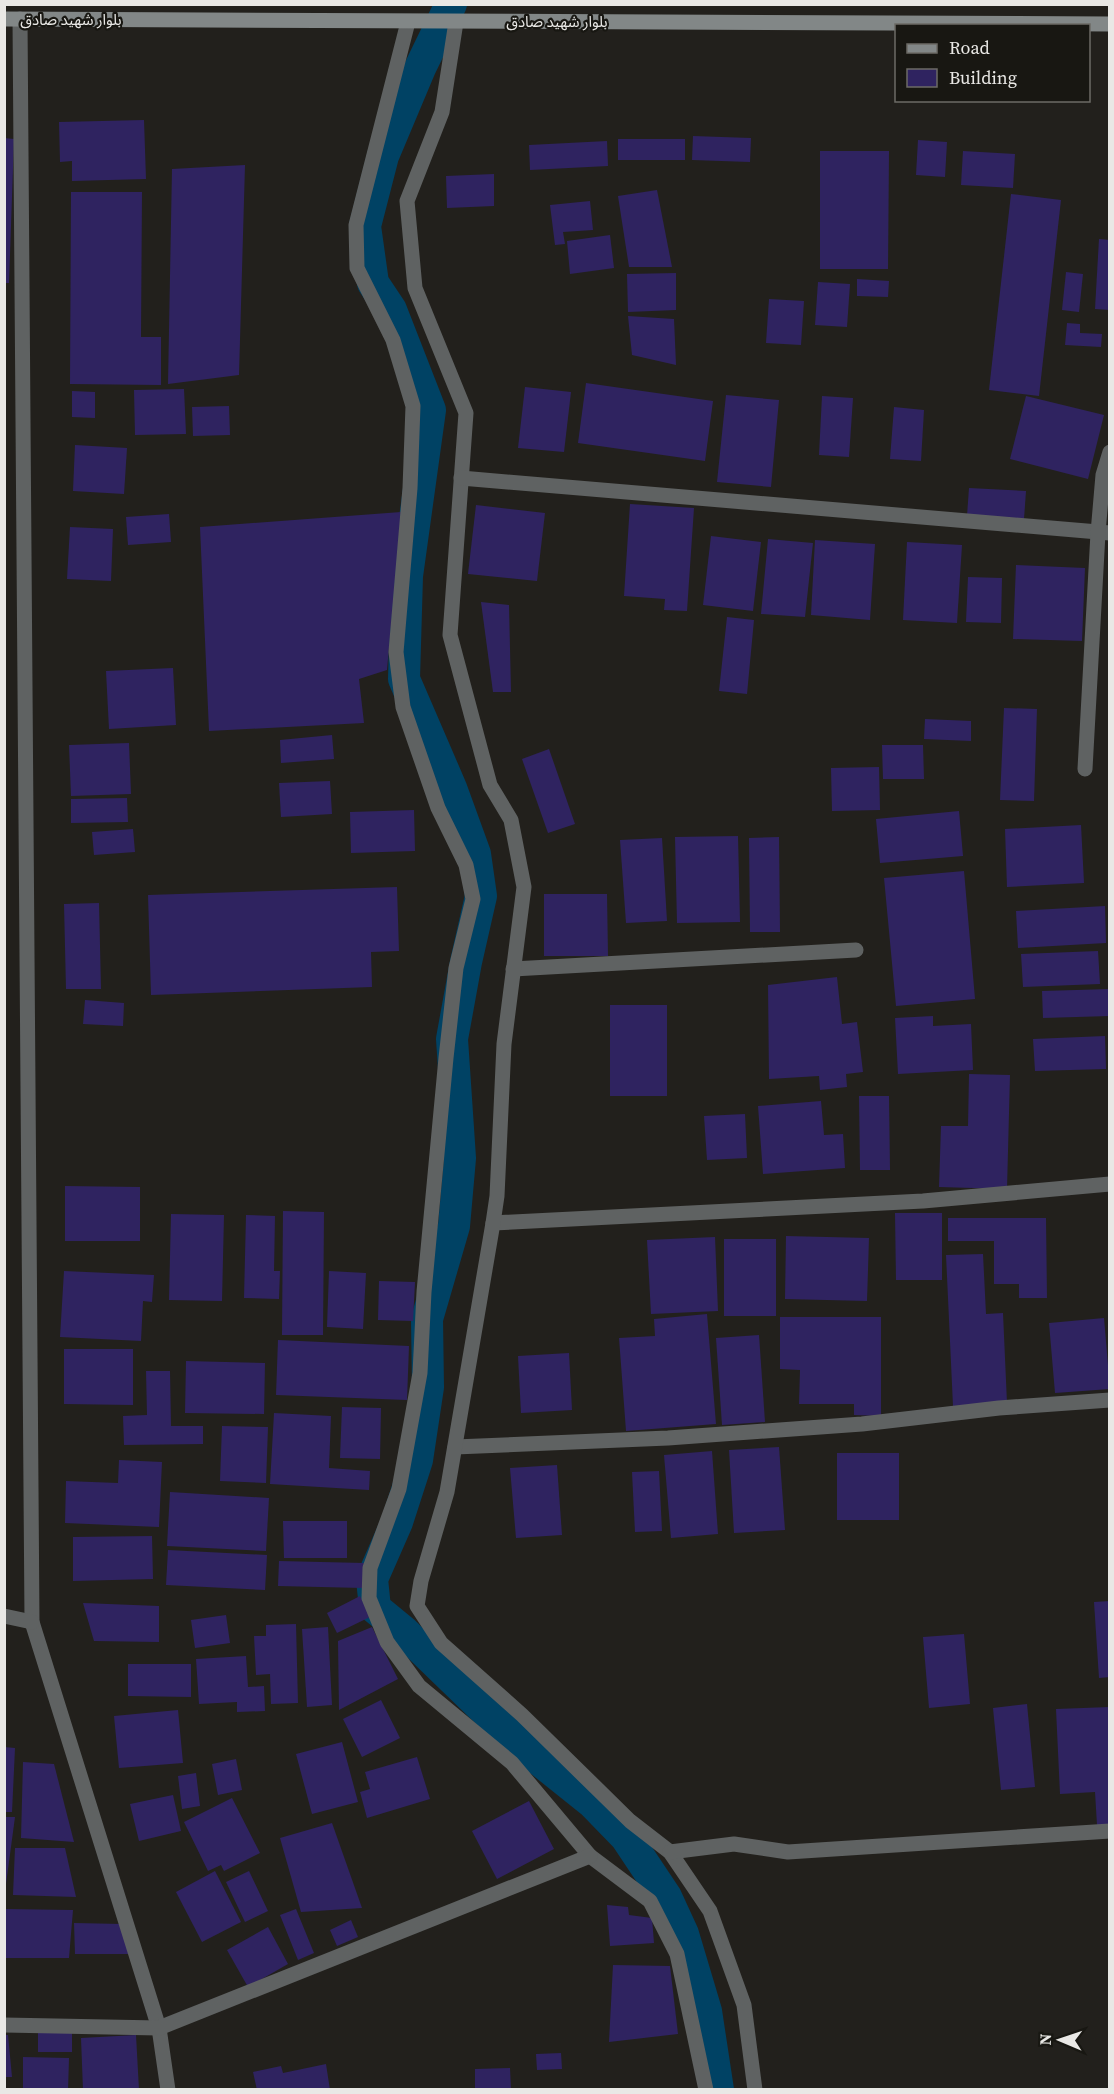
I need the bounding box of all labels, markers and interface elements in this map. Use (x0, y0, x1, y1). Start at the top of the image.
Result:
street label: بلوار شهید صادق (20, 9, 122, 30)
street label: بلوار شهید صادق (506, 11, 608, 32)
legend (895, 24, 1090, 102)
text: Road (949, 35, 990, 60)
text: Building (949, 65, 1017, 90)
north arrow (1030, 2010, 1090, 2070)
text: N (1034, 2033, 1056, 2046)

